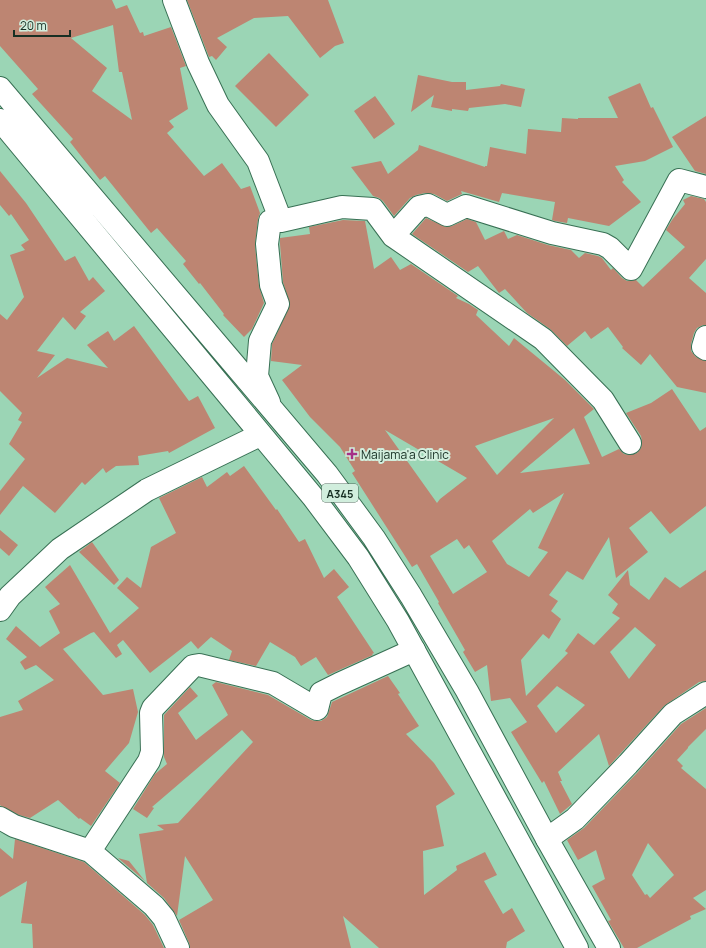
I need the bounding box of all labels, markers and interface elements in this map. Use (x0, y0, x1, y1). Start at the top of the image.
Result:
scale bar (14, 12, 70, 38)
text: 20 m (20, 17, 47, 34)
place label: Maijama'a Clinic (361, 446, 449, 463)
marker: Maijama'a Clinic (346, 448, 358, 460)
road number: A345 (322, 484, 358, 502)

